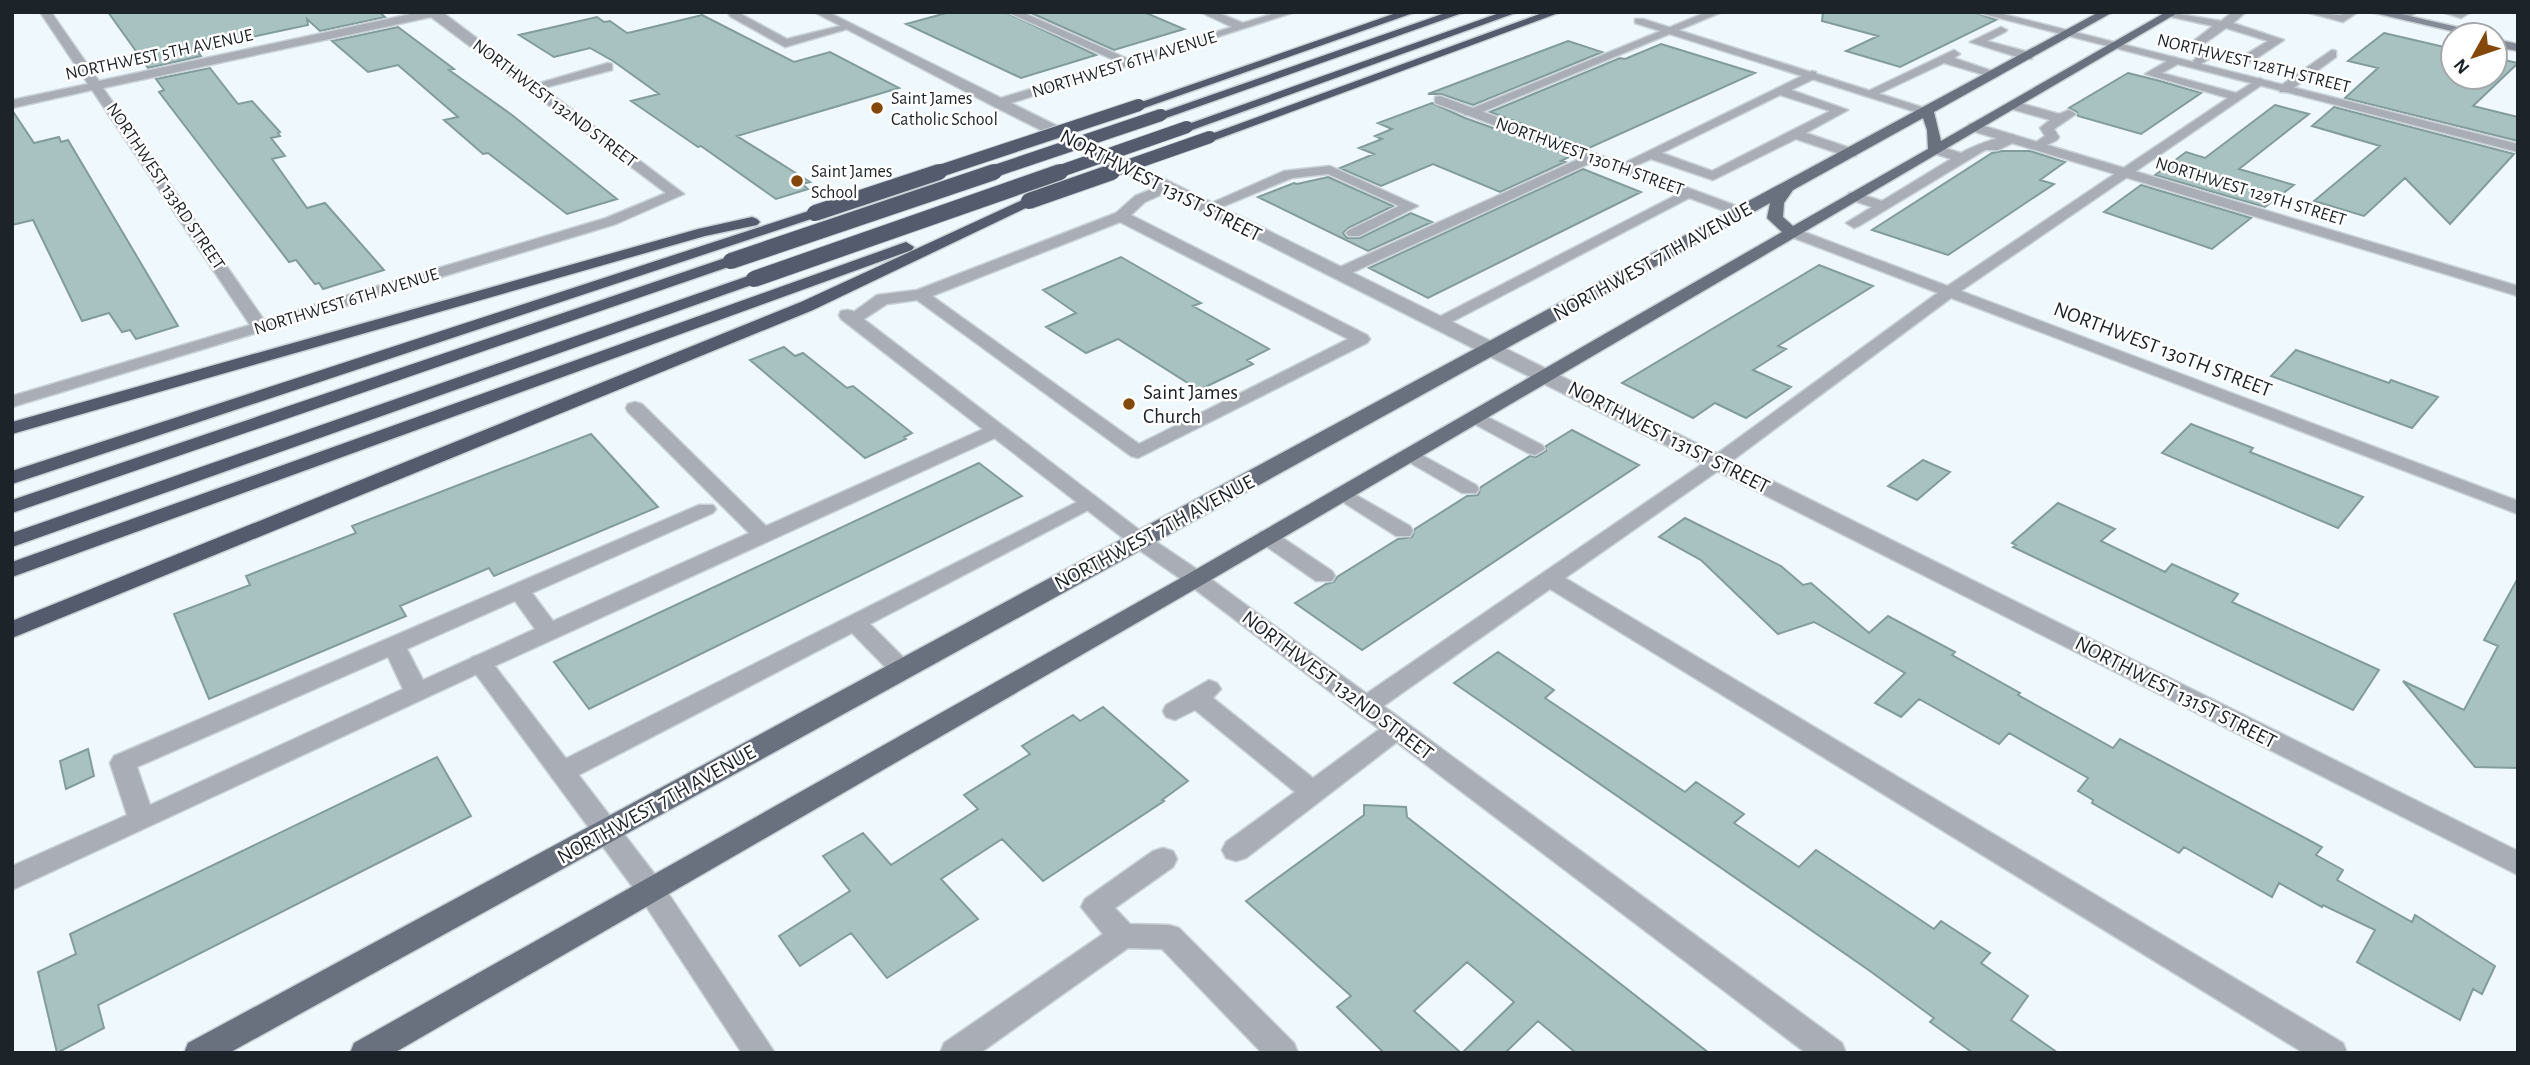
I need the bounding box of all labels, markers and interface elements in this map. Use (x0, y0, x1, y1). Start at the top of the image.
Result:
north arrow (2439, 21, 2509, 91)
street label: NORTHWEST 5TH AVENUE (64, 26, 255, 84)
street label: NORTHWEST 6TH AVENUE (1030, 28, 1219, 102)
street label: NORTHWEST 128TH STREET (2155, 31, 2352, 97)
street label: NORTHWEST 132ND STREET (469, 36, 640, 171)
text: N (2451, 55, 2474, 77)
place label: Saint James Catholic School (891, 90, 998, 129)
street label: NORTHWEST 133RD STREET (103, 100, 228, 273)
marker: Saint James Catholic School (869, 100, 885, 116)
street label: NORTHWEST 130TH STREET (1493, 114, 1686, 199)
street label: NORTHWEST 131ST STREET (1057, 125, 1265, 245)
street label: NORTHWEST 129TH STREET (2153, 154, 2348, 230)
place label: Saint James School (811, 163, 893, 202)
marker: Saint James School (789, 173, 805, 189)
street label: NORTHWEST 7TH AVENUE (1550, 198, 1755, 325)
street label: NORTHWEST 6TH AVENUE (252, 265, 441, 339)
street label: NORTHWEST 130TH STREET (2051, 298, 2275, 401)
street label: NORTHWEST 131ST STREET (1565, 377, 1773, 497)
place label: Saint James Church (1143, 382, 1238, 427)
marker: Saint James Church (1121, 396, 1137, 412)
street label: NORTHWEST 7TH AVENUE (1051, 471, 1258, 594)
street label: NORTHWEST 132ND STREET (1238, 607, 1437, 764)
street label: NORTHWEST 131ST STREET (2072, 632, 2280, 752)
street label: NORTHWEST 7TH AVENUE (554, 741, 759, 868)

